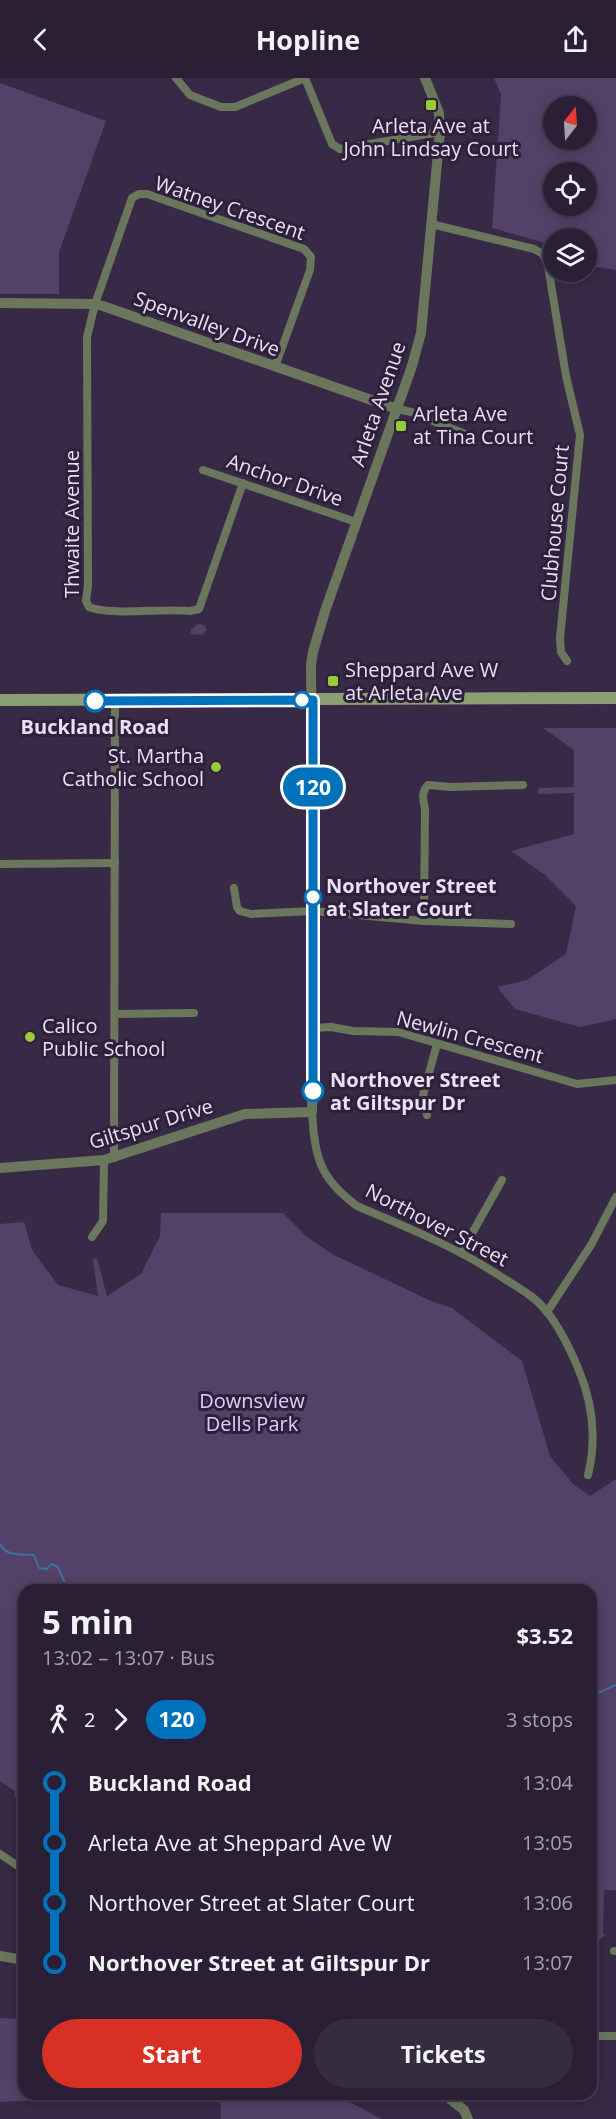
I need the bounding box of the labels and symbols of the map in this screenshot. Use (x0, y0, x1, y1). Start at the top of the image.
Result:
north arrow (543, 96, 597, 150)
marker: Arleta Ave at John Lindsay Court (424, 98, 438, 112)
place label: Arleta Ave at John Lindsay Court (341, 112, 519, 162)
street label: Watney Crescent (151, 169, 309, 246)
street label: Spenvalley Drive (131, 285, 284, 362)
street label: Arleta Avenue (344, 338, 411, 470)
place label: Arleta Ave at Tina Court (413, 400, 533, 450)
marker: Arleta Ave at Tina Court (394, 419, 408, 433)
street label: Clubhouse Court (534, 444, 575, 602)
street label: Anchor Drive (224, 447, 347, 512)
street label: Thwaite Avenue (58, 450, 85, 598)
place label: Sheppard Ave W at Arleta Ave (345, 656, 499, 706)
marker: Sheppard Ave W at Arleta Ave (326, 674, 340, 688)
marker: Buckland Road (84, 690, 106, 712)
unlabelled marker (293, 691, 311, 709)
place label: Buckland Road (21, 713, 169, 740)
place label: St. Martha Catholic School (62, 742, 204, 792)
marker: St. Martha Catholic School (209, 760, 223, 774)
line badge: 120 (278, 768, 348, 806)
place label: Northover Street at Slater Court (326, 872, 497, 922)
marker: Northover Street at Slater Court (304, 888, 322, 906)
street label: Newlin Crescent (394, 1004, 547, 1069)
place label: Calico Public School (42, 1012, 165, 1062)
marker: Calico Public School (23, 1030, 37, 1044)
place label: Northover Street at Giltspur Dr (330, 1066, 501, 1116)
marker: Northover Street at Giltspur Dr (302, 1080, 324, 1102)
street label: Giltspur Drive (86, 1092, 216, 1155)
street label: Northover Street (361, 1177, 513, 1272)
park label: Downsview Dells Park (199, 1387, 305, 1437)

